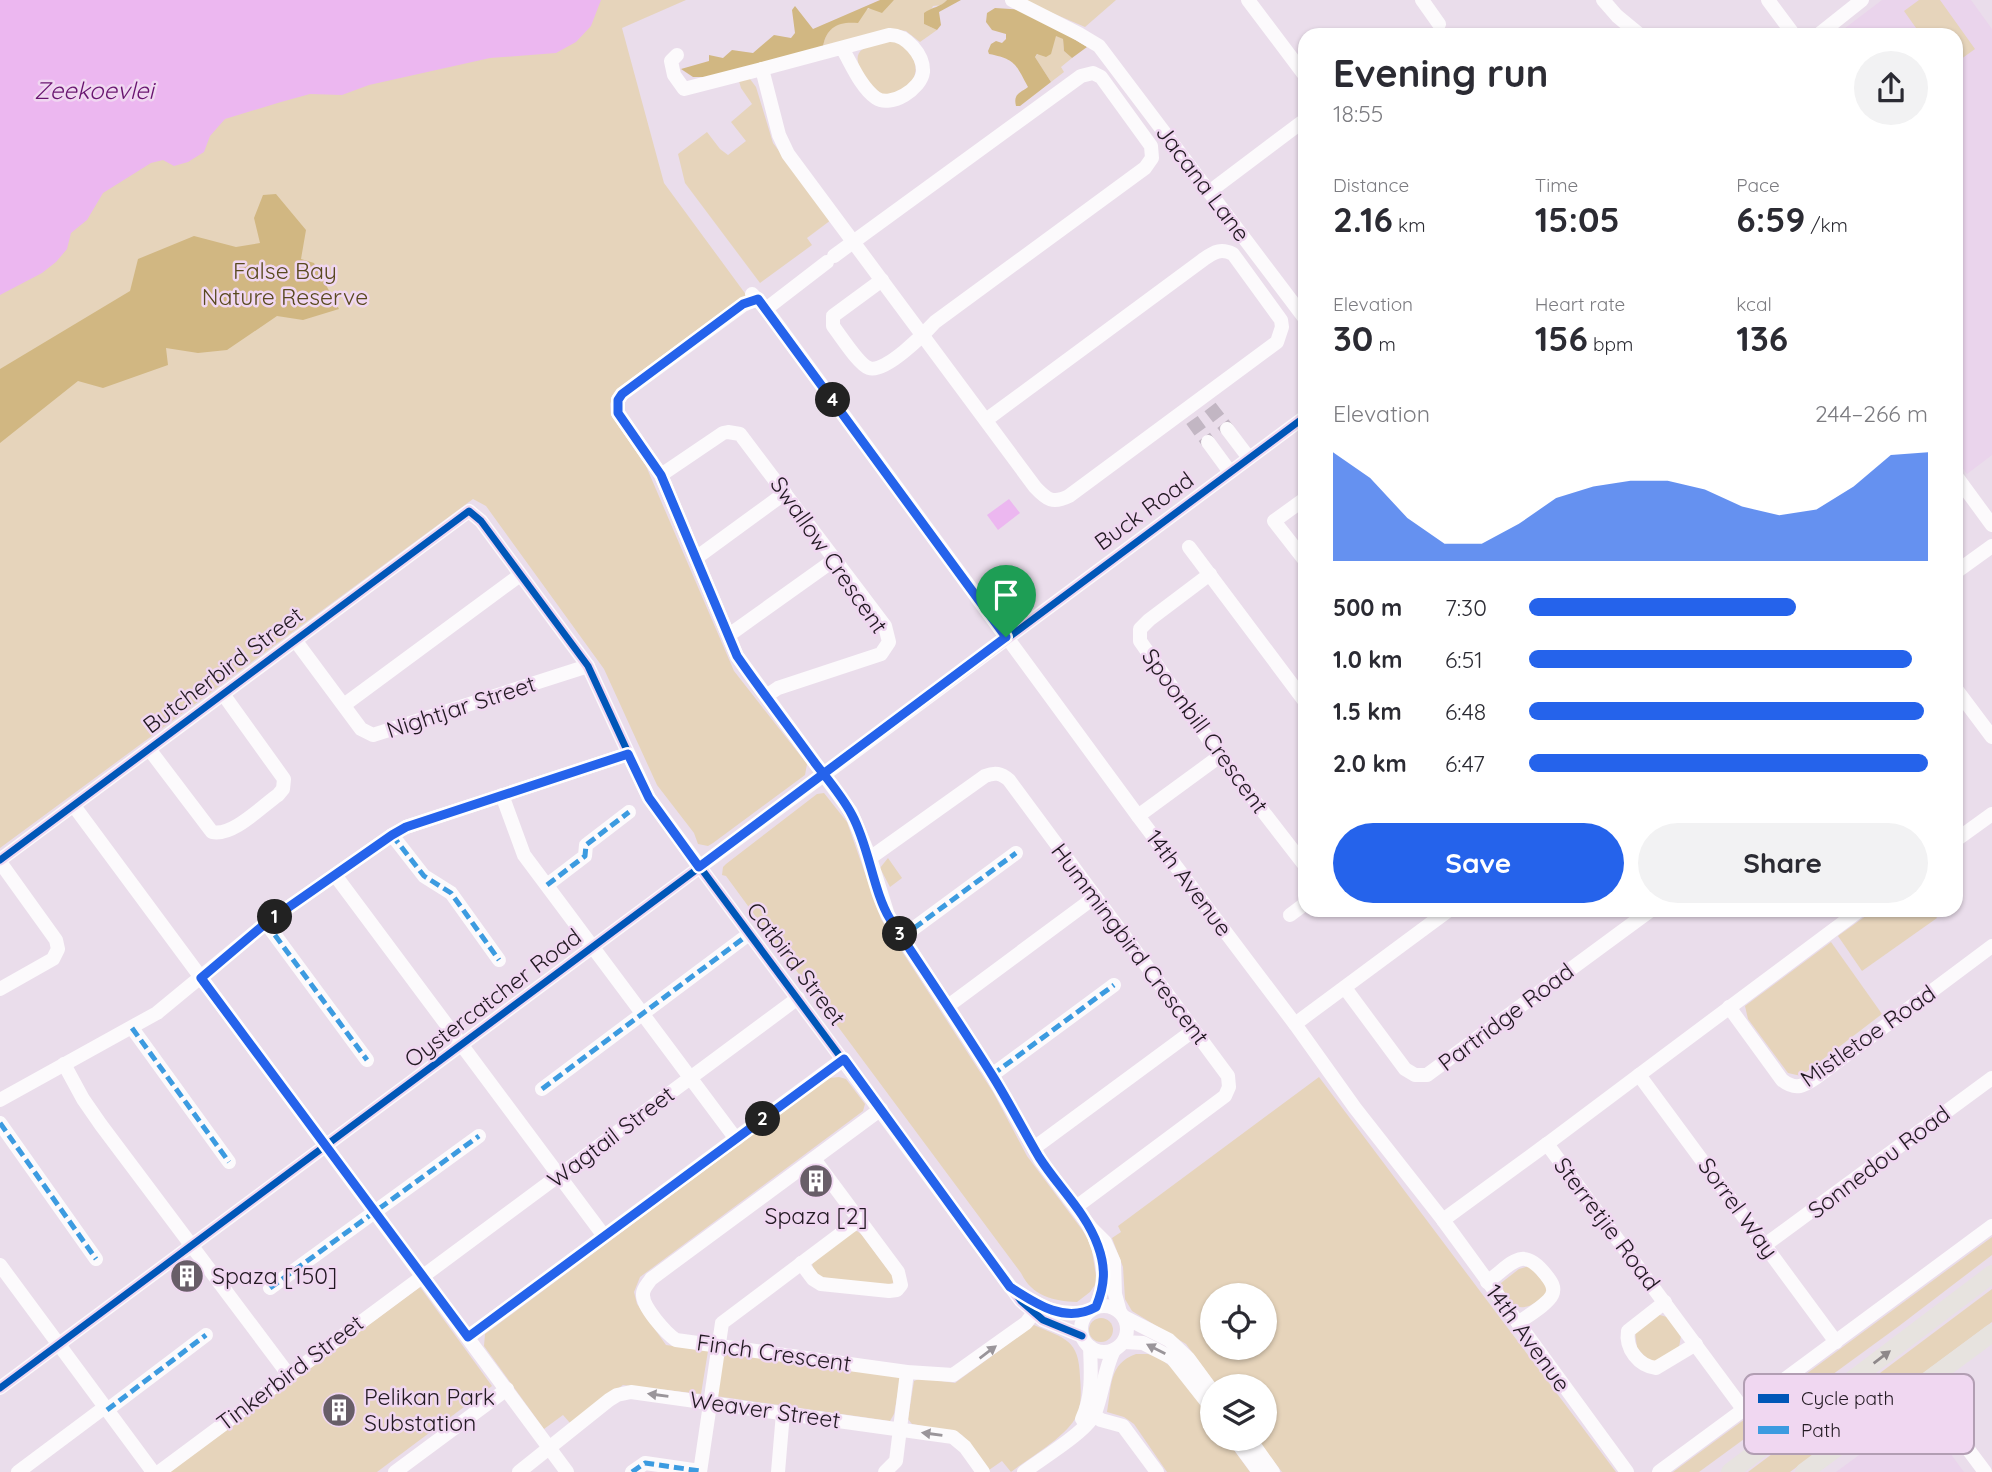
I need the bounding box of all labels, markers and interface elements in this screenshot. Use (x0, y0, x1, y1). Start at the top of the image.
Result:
text: Evening run (1333, 49, 1548, 97)
button: share (1854, 51, 1928, 125)
water label: Zeekoevlei (34, 75, 157, 105)
text: 18:55 (1333, 99, 1383, 128)
street label: Jacana Lane (1150, 118, 1257, 247)
text: Distance (1333, 173, 1409, 197)
text: Time (1535, 173, 1578, 197)
text: Pace (1736, 173, 1780, 197)
text: 2.16 (1333, 197, 1393, 241)
text: 15:05 (1535, 197, 1620, 241)
text: 6:59 (1736, 197, 1805, 241)
text: km (1393, 213, 1426, 237)
text: /km (1805, 213, 1848, 237)
park label: False Bay Nature Reserve (202, 256, 368, 311)
text: Elevation (1333, 292, 1413, 316)
text: Heart rate (1535, 292, 1625, 316)
text: kcal (1736, 292, 1772, 316)
text: 30 (1333, 316, 1373, 360)
text: 156 (1535, 316, 1588, 360)
text: 136 (1736, 316, 1788, 360)
text: m (1373, 332, 1396, 356)
text: bpm (1588, 332, 1633, 356)
pin: 4 (816, 382, 850, 418)
text: 4 (827, 387, 838, 411)
text: Elevation (1333, 399, 1430, 428)
text: 244–266 m (1815, 399, 1928, 428)
street label: Buck Road (1088, 465, 1199, 556)
street label: Swallow Crescent (764, 471, 895, 639)
pin (976, 565, 1036, 637)
icon: arrive (987, 576, 1025, 614)
text: 500 m (1333, 593, 1402, 622)
text: 7:30 (1445, 593, 1487, 622)
street label: Butcherbird Street (137, 600, 309, 739)
street label: Spoonbill Crescent (1136, 643, 1275, 819)
text: 1.0 km (1333, 645, 1403, 674)
text: 6:51 (1445, 645, 1483, 674)
street label: Nightjar Street (383, 669, 539, 744)
text: 1.5 km (1333, 697, 1402, 726)
text: 6:48 (1445, 697, 1486, 726)
text: 2.0 km (1333, 749, 1407, 778)
text: 6:47 (1445, 749, 1485, 778)
button: Save (1333, 823, 1624, 903)
button: Share (1638, 823, 1928, 903)
street label: 14th Avenue (1140, 824, 1239, 942)
street label: Hummingbird Crescent (1045, 837, 1216, 1050)
street label: Catbird Street (741, 896, 852, 1031)
pin: 1 (258, 900, 292, 934)
text: 1 (271, 904, 278, 928)
pin: 3 (883, 916, 918, 951)
text: 3 (894, 921, 905, 945)
street label: Oystercatcher Road (399, 922, 587, 1074)
street label: Partridge Road (1432, 956, 1579, 1077)
street label: Mistletoe Road (1794, 978, 1941, 1093)
street label: Wagtail Street (542, 1079, 680, 1194)
street label: Sonnedou Road (1802, 1099, 1956, 1225)
pin: 2 (746, 1102, 780, 1136)
text: 2 (757, 1106, 768, 1130)
street label: Sterretjie Road (1548, 1151, 1667, 1296)
street label: Sorrel Way (1692, 1152, 1785, 1264)
building icon: Spaza [2] (797, 1162, 835, 1200)
place label: Spaza [2] (764, 1201, 868, 1230)
building icon: Spaza [150] (168, 1257, 206, 1295)
place label: Spaza [150] (212, 1261, 337, 1290)
street label: 14th Avenue (1480, 1278, 1577, 1397)
map controls (1200, 1283, 1277, 1451)
button: locate (1200, 1283, 1277, 1360)
street label: Tinkerbird Street (211, 1308, 369, 1437)
street label: Finch Crescent (695, 1327, 853, 1378)
one-way arrow (1146, 1344, 1166, 1356)
one-way arrow (979, 1345, 997, 1359)
one-way arrow (1873, 1349, 1891, 1364)
button: layers (1200, 1374, 1277, 1451)
legend (1744, 1374, 1974, 1454)
place label: Pelikan Park Substation (364, 1382, 495, 1437)
street label: Weaver Street (688, 1385, 842, 1434)
text: Cycle path (1801, 1386, 1894, 1410)
one-way arrow (647, 1389, 669, 1400)
building icon: Pelikan Park Substation (320, 1391, 358, 1429)
text: Path (1801, 1418, 1841, 1442)
one-way arrow (920, 1428, 942, 1439)

